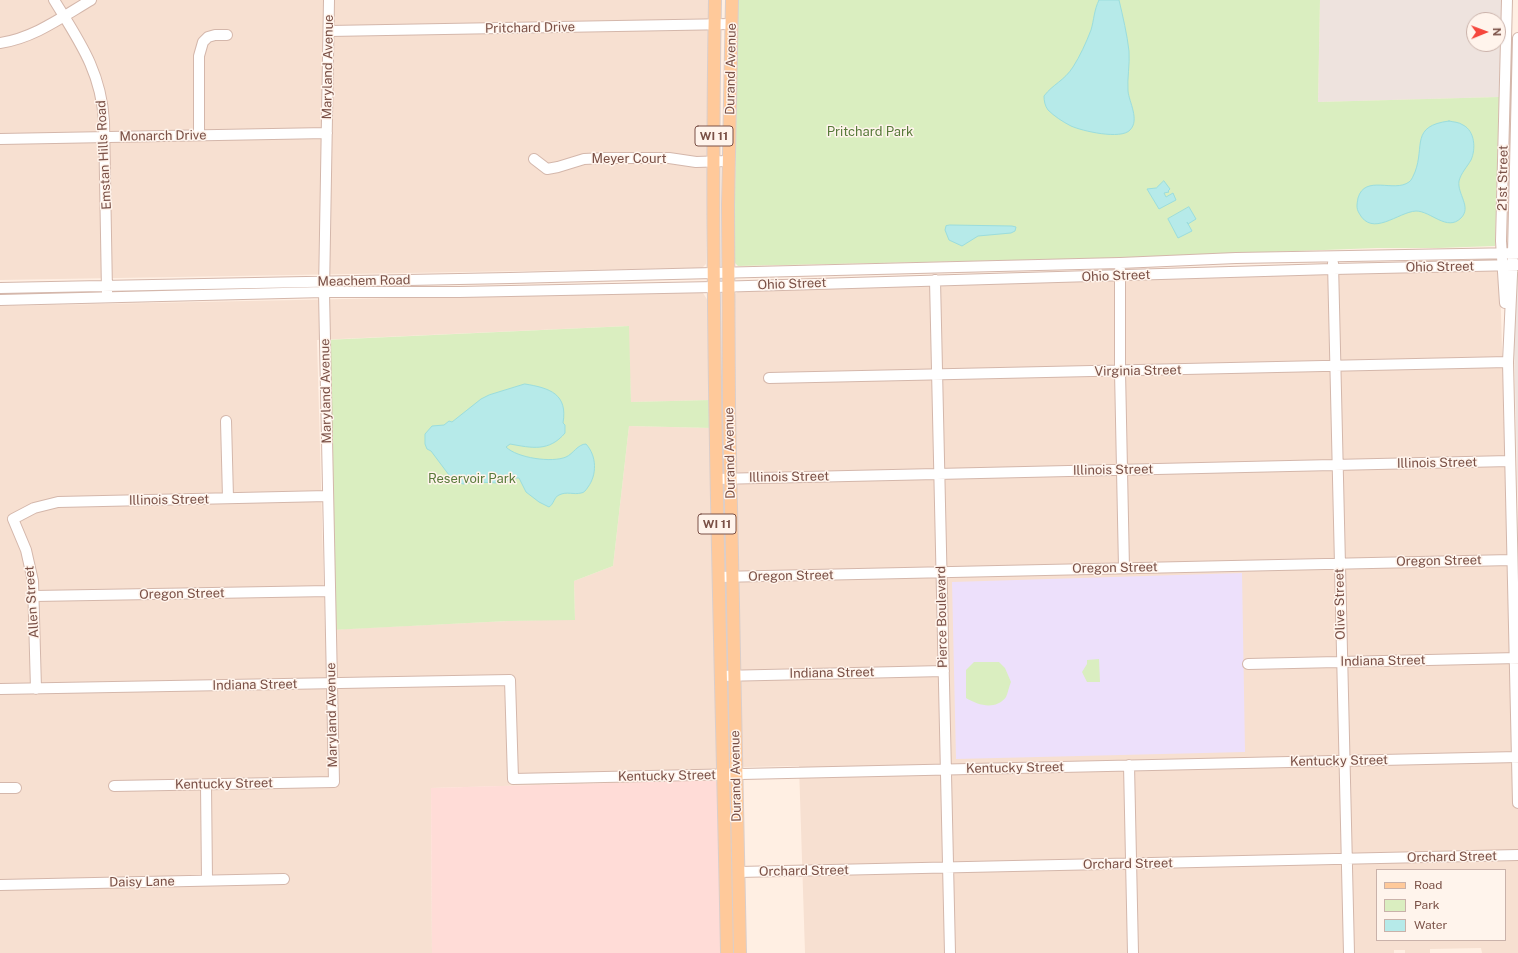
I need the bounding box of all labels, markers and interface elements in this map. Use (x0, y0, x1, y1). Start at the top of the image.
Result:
north arrow (1466, 12, 1506, 52)
street label: Maryland Avenue (319, 14, 337, 120)
street label: Pritchard Drive (485, 19, 575, 37)
street label: Durand Avenue (722, 23, 740, 115)
text: N (1491, 27, 1503, 36)
street label: Emstan Hills Road (93, 100, 115, 210)
park label: Pritchard Park (827, 124, 913, 140)
road number: WI 11 (695, 126, 733, 146)
street label: Monarch Drive (119, 127, 207, 145)
street label: 21st Street (1495, 145, 1511, 211)
street label: Meyer Court (592, 151, 666, 167)
street label: Ohio Street (1406, 259, 1474, 275)
street label: Ohio Street (1081, 267, 1151, 285)
street label: Meachem Road (317, 272, 411, 290)
street label: Ohio Street (757, 275, 827, 293)
street label: Maryland Avenue (317, 338, 335, 444)
street label: Virginia Street (1094, 362, 1182, 380)
street label: Durand Avenue (721, 407, 739, 499)
street label: Illinois Street (1397, 454, 1477, 472)
street label: Illinois Street (1073, 461, 1153, 479)
street label: Illinois Street (749, 468, 829, 486)
park label: Reservoir Park (428, 471, 516, 487)
street label: Illinois Street (129, 491, 209, 509)
road number: WI 11 (698, 514, 736, 534)
street label: Oregon Street (1396, 552, 1482, 570)
street label: Oregon Street (1072, 559, 1158, 577)
street label: Allen Street (22, 565, 42, 639)
street label: Pierce Boulevard (933, 566, 951, 668)
street label: Oregon Street (748, 567, 834, 585)
street label: Olive Street (1332, 568, 1348, 640)
street label: Oregon Street (139, 585, 225, 603)
street label: Indiana Street (1340, 652, 1426, 670)
street label: Maryland Avenue (323, 662, 341, 768)
street label: Indiana Street (789, 664, 875, 682)
street label: Indiana Street (212, 676, 298, 694)
street label: Durand Avenue (727, 730, 745, 822)
street label: Kentucky Street (1290, 752, 1388, 770)
street label: Kentucky Street (966, 759, 1064, 777)
street label: Kentucky Street (618, 767, 716, 785)
street label: Kentucky Street (175, 775, 273, 793)
street label: Orchard Street (1407, 848, 1497, 866)
street label: Orchard Street (1083, 855, 1173, 873)
street label: Orchard Street (759, 862, 849, 880)
legend (1376, 869, 1506, 941)
street label: Daisy Lane (109, 874, 175, 890)
text: Road (1414, 878, 1442, 892)
text: Park (1414, 898, 1440, 912)
text: Water (1414, 918, 1447, 932)

